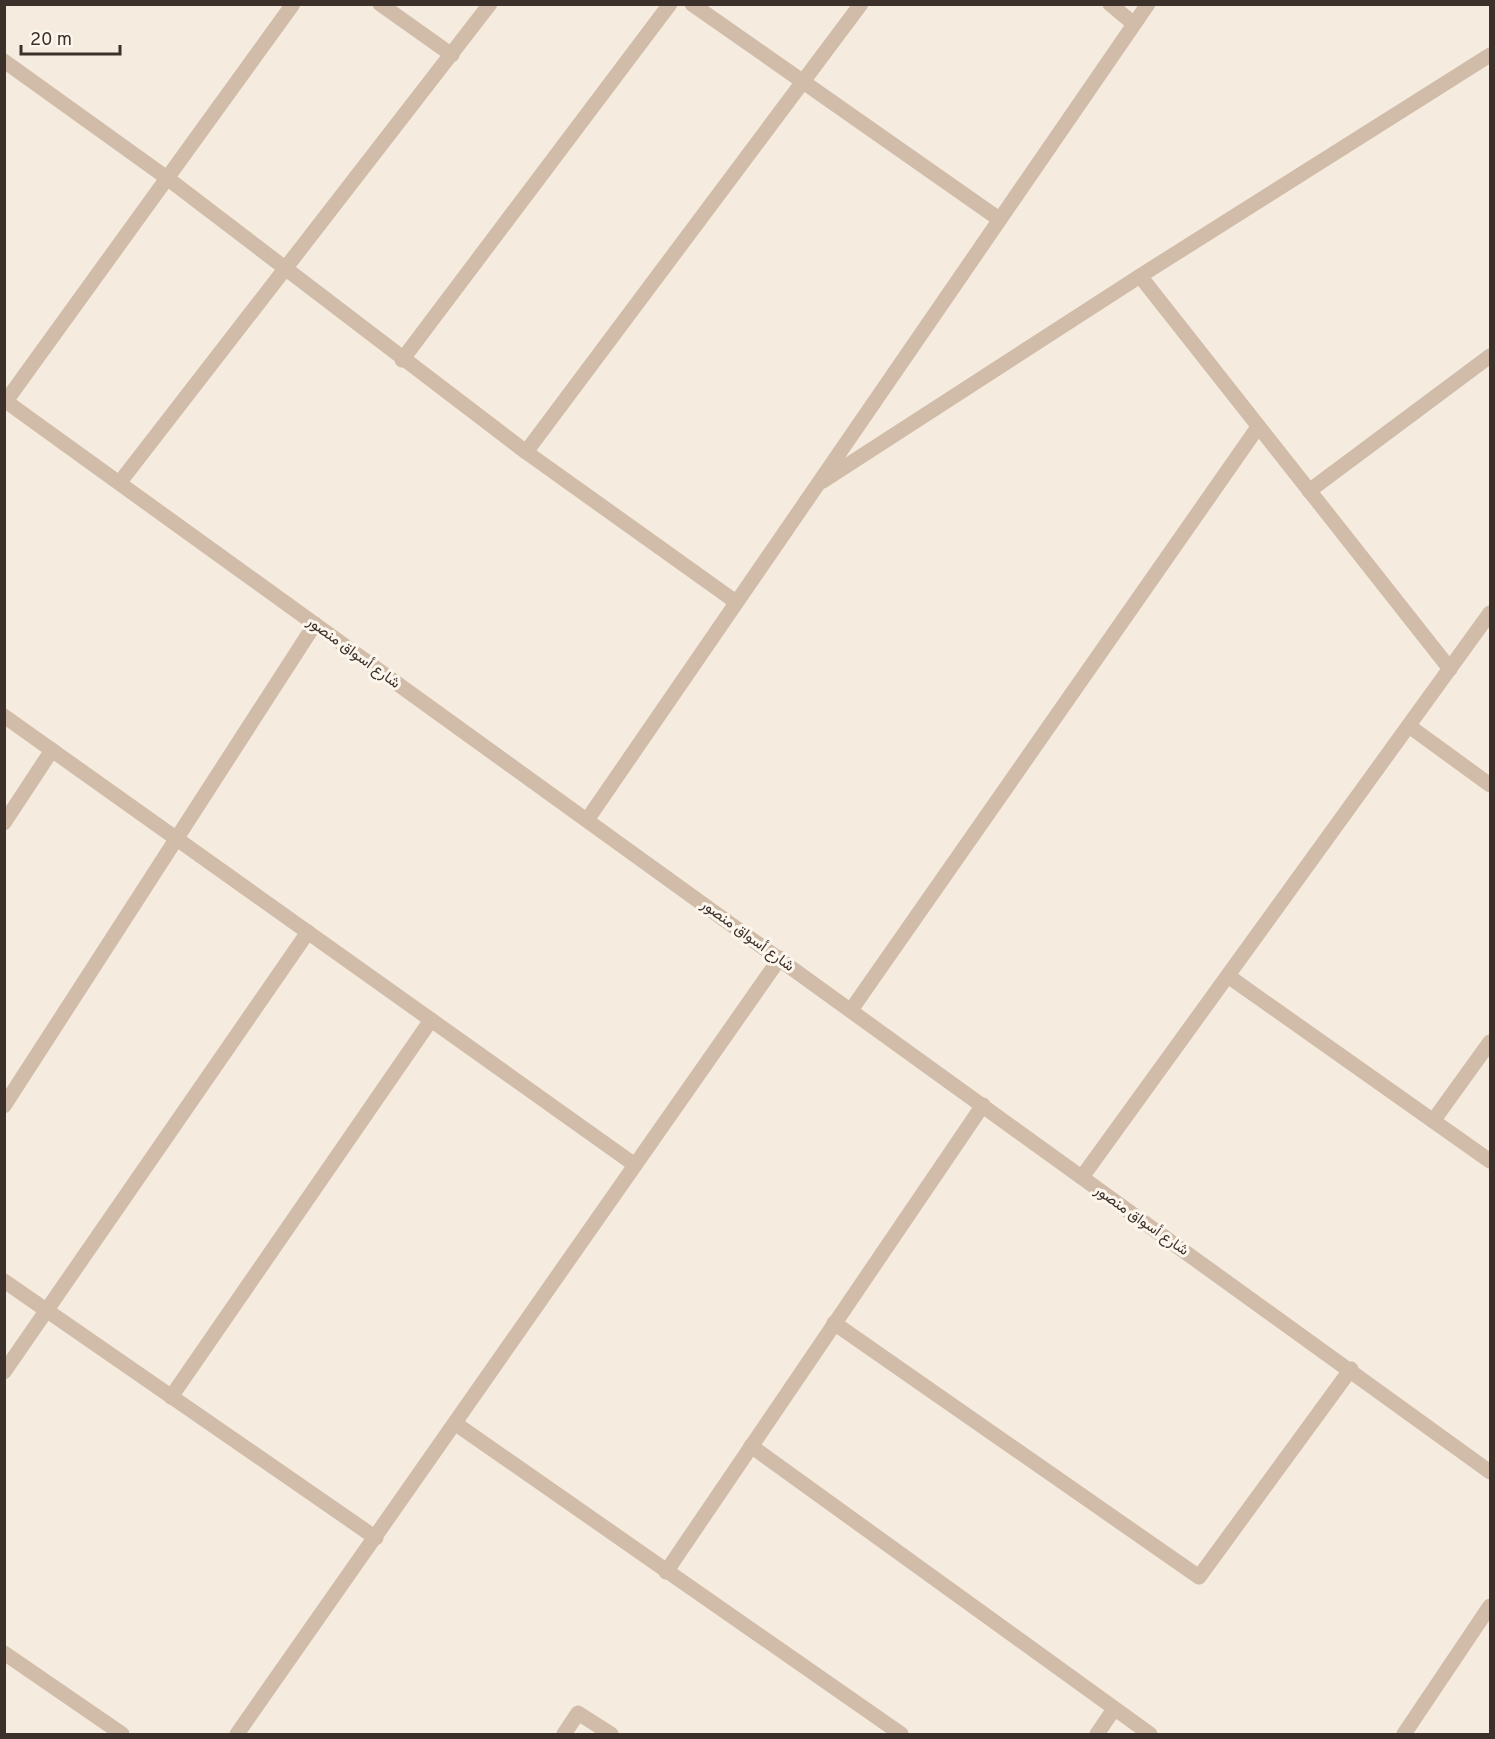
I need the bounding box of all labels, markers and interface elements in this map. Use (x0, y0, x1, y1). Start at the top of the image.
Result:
scale bar (21, 18, 120, 56)
text: 20 m (30, 29, 72, 52)
street label: شارع أسواق منصور (302, 612, 404, 694)
street label: شارع أسواق منصور (696, 895, 798, 977)
street label: شارع أسواق منصور (1089, 1181, 1192, 1261)

